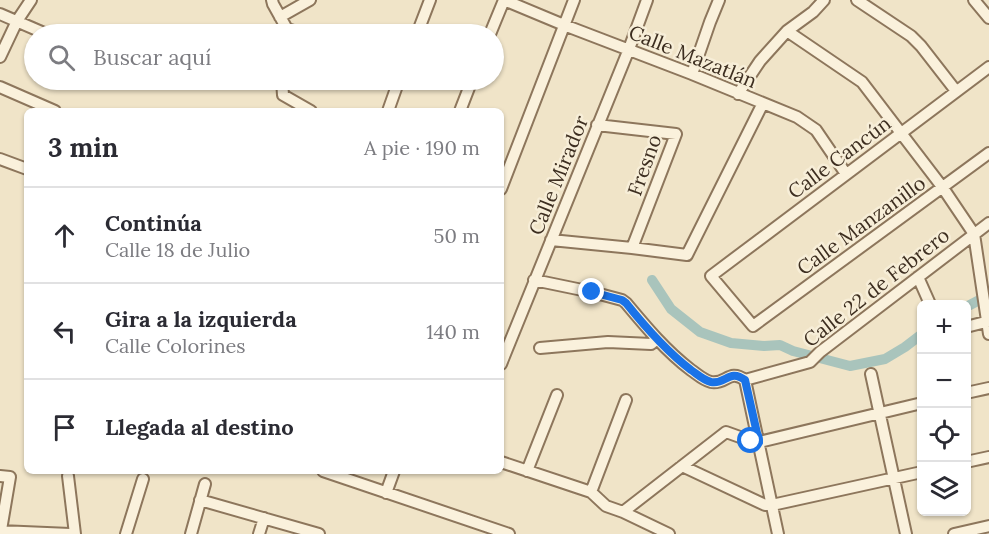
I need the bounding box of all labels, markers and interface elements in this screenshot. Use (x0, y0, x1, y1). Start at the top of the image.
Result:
street label: Calle Mazatlán (625, 19, 761, 93)
search box (24, 24, 504, 90)
icon: search (45, 41, 78, 74)
text: Buscar aquí (93, 43, 211, 71)
street label: Calle Cancún (783, 110, 895, 204)
street label: Calle Mirador (523, 111, 593, 238)
text: 3 min (48, 131, 118, 164)
street label: Fresno (621, 131, 667, 199)
text: A pie · 190 m (364, 135, 480, 160)
street label: Calle Manzanillo (792, 170, 930, 280)
text: Continúa (105, 209, 202, 237)
icon: ahead (48, 219, 81, 252)
street label: Calle 22 de Febrero (798, 222, 954, 352)
text: 50 m (434, 223, 480, 248)
text: Calle 18 de Julio (105, 237, 250, 262)
route end (578, 278, 604, 304)
map controls (917, 300, 971, 516)
button: + (917, 300, 971, 354)
text: Gira a la izquierda (105, 305, 297, 333)
icon: left (48, 315, 81, 348)
text: 140 m (426, 319, 480, 344)
text: Calle Colorines (105, 333, 246, 358)
button: − (917, 354, 971, 408)
button: locate (917, 408, 971, 462)
icon: arrive (48, 411, 81, 444)
text: Llegada al destino (105, 413, 294, 441)
route start (737, 427, 763, 453)
button: layers (917, 462, 971, 516)

